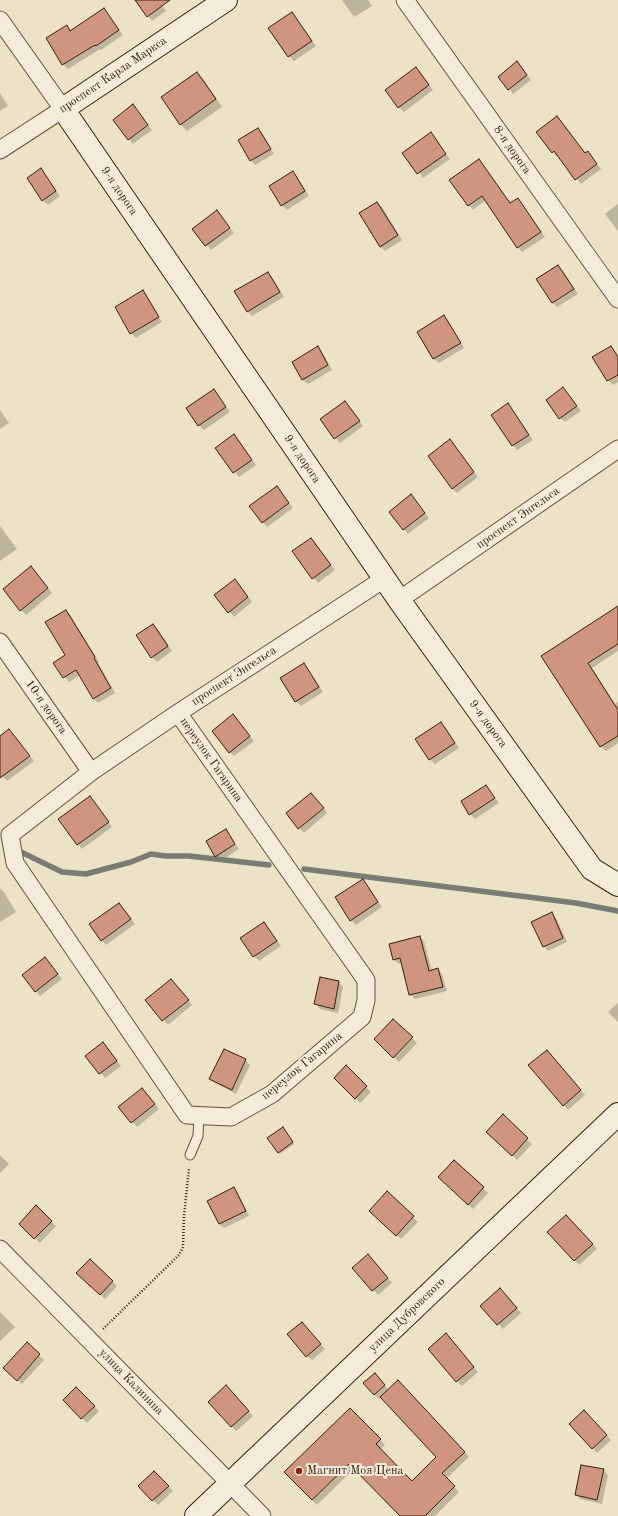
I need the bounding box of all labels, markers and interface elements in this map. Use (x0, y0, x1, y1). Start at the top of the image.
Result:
street label: проспект Карла Маркса (56, 34, 170, 116)
street label: 8-я дорога (490, 123, 534, 177)
street label: 9-я дорога (97, 164, 141, 218)
street label: 9-я дорога (280, 432, 324, 486)
street label: проспект Энгельса (474, 484, 562, 552)
street label: проспект Энгельса (189, 643, 279, 709)
street label: 10-я дорога (22, 677, 70, 737)
street label: 9-я дорога (466, 697, 510, 751)
street label: переулок Гагарина (176, 715, 246, 805)
street label: переулок Гагарина (259, 1029, 345, 1103)
street label: улица Дубровского (366, 1275, 448, 1355)
street label: улица Калинина (96, 1346, 166, 1418)
place label: Магнит Моя Цена (307, 1464, 404, 1478)
marker: Магнит Моя Цена (294, 1466, 304, 1476)

